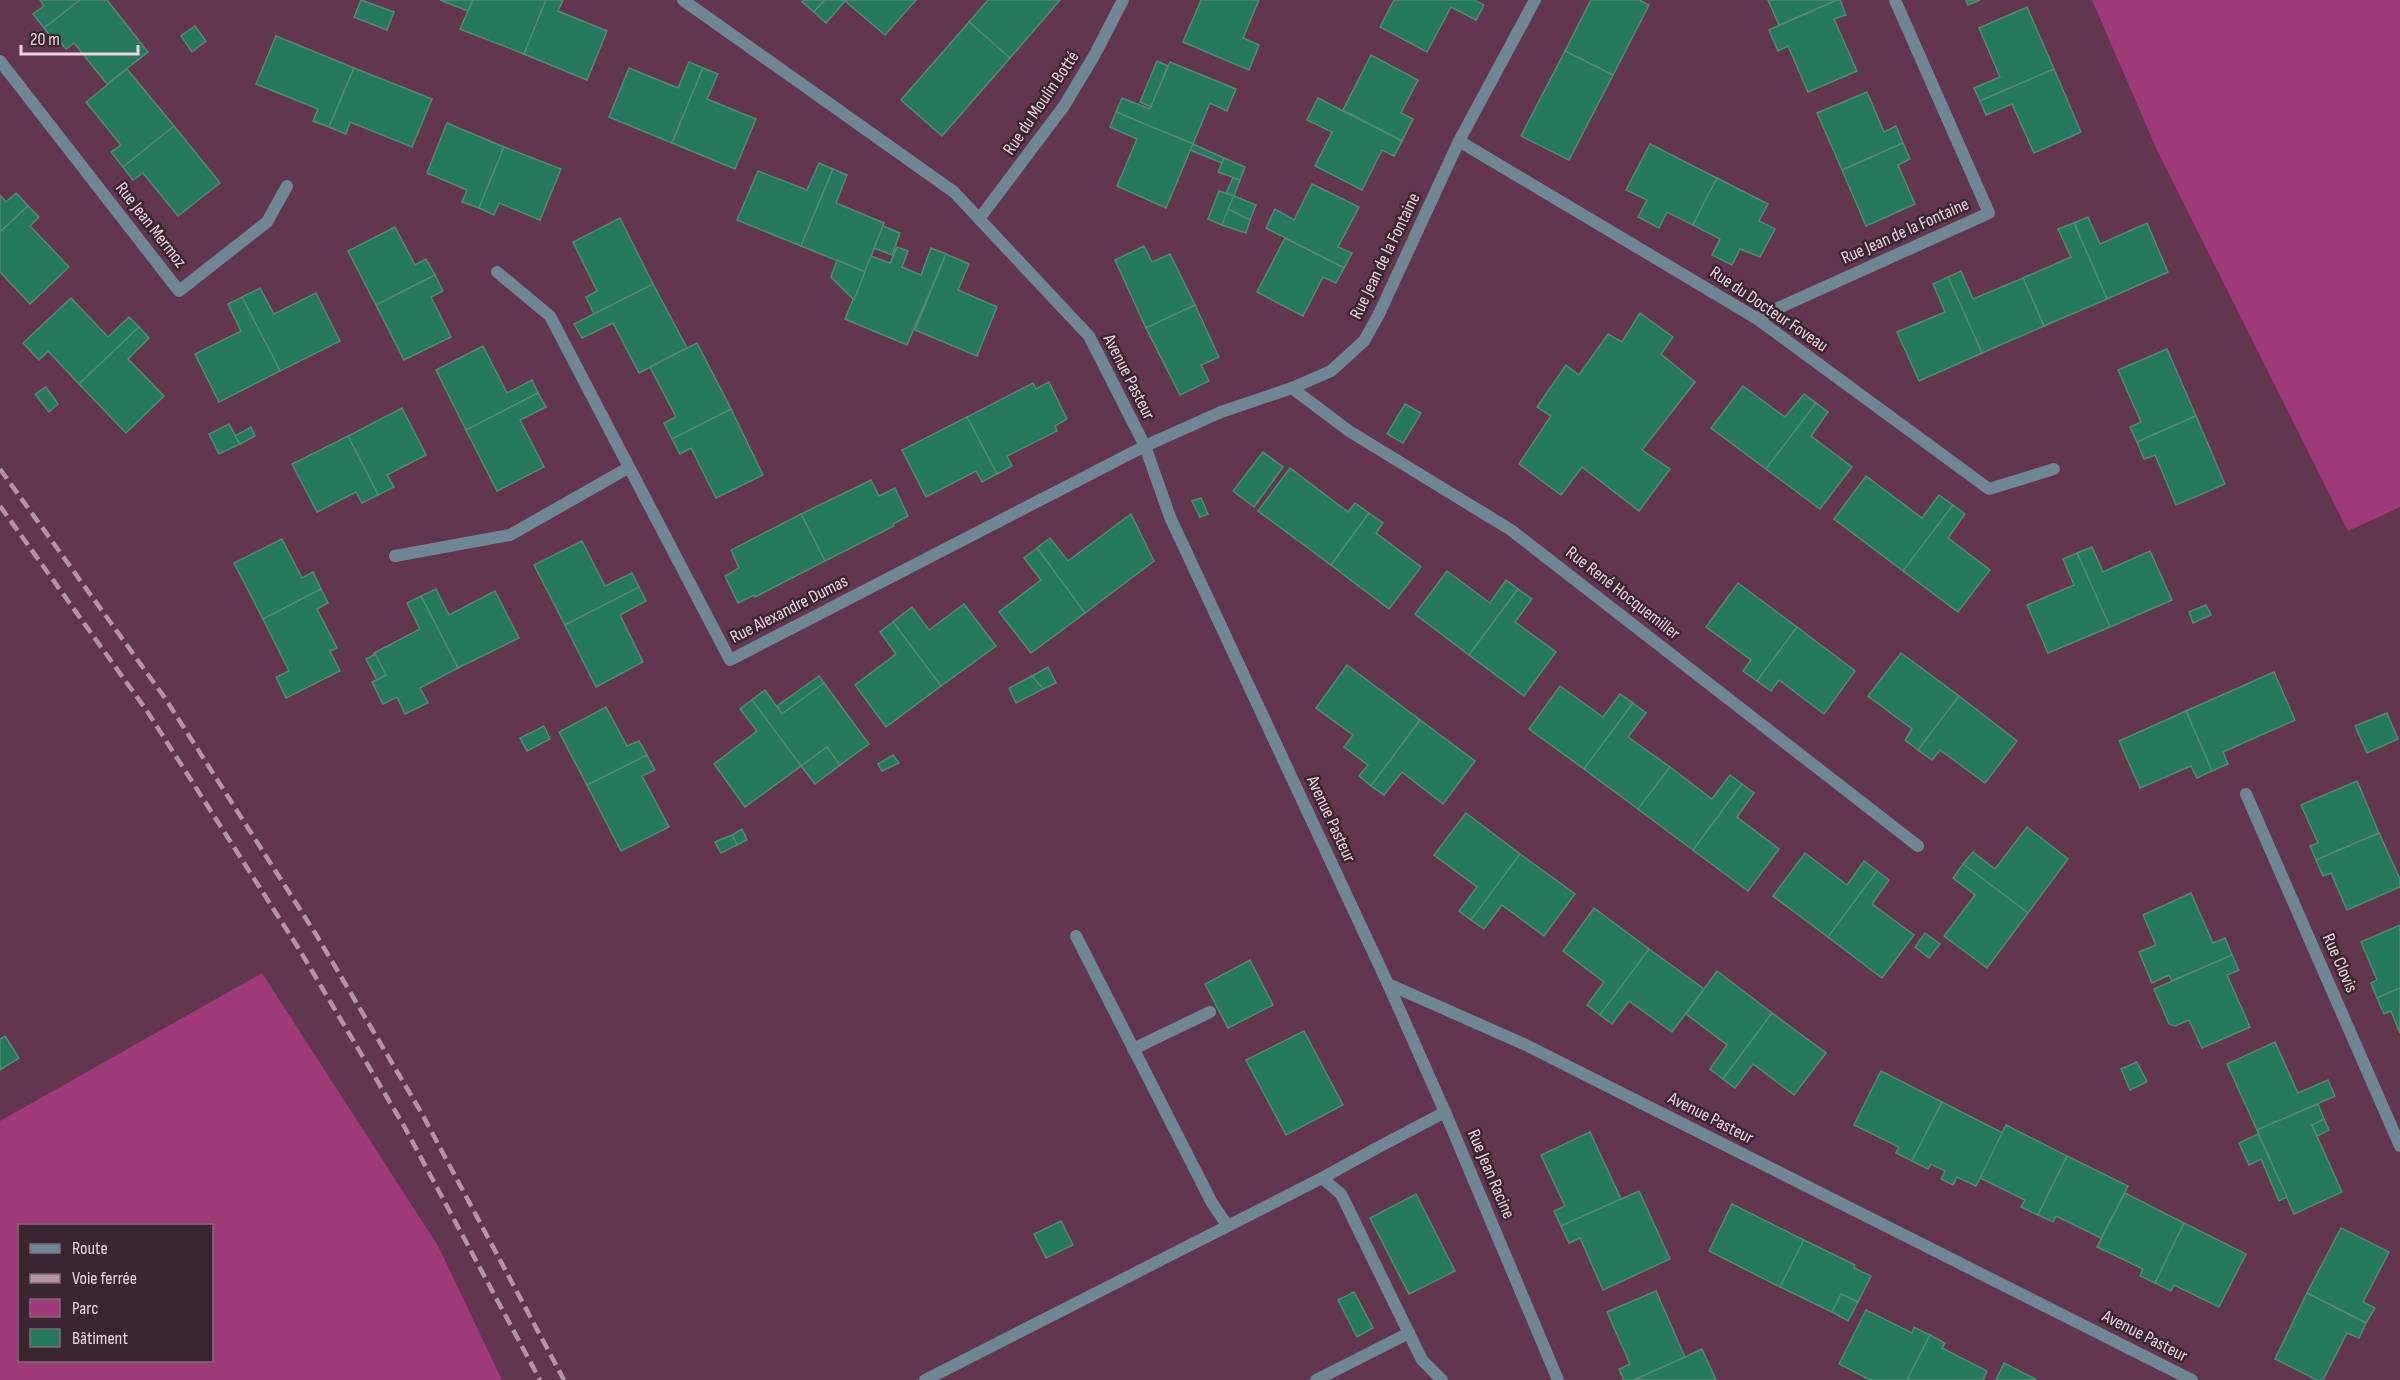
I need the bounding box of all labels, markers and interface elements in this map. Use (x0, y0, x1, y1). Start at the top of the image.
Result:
scale bar (21, 18, 138, 56)
text: 20 m (30, 29, 60, 50)
street label: Rue du Moulin Botté (999, 47, 1083, 159)
street label: Rue Jean Mermoz (111, 178, 191, 272)
street label: Rue Jean de la Fontaine (1345, 190, 1425, 322)
street label: Rue Jean de la Fontaine (1838, 193, 1972, 269)
street label: Rue du Docteur Foveau (1706, 262, 1832, 356)
street label: Avenue Pasteur (1098, 330, 1159, 423)
street label: Rue René Hocquemiller (1562, 542, 1684, 644)
street label: Rue Alexandre Dumas (727, 570, 851, 648)
street label: Avenue Pasteur (1301, 772, 1360, 866)
street label: Rue Clovis (2318, 930, 2362, 996)
street label: Avenue Pasteur (1664, 1087, 1757, 1148)
street label: Rue Jean Racine (1463, 1126, 1519, 1222)
legend (18, 1224, 213, 1362)
text: Route (72, 1238, 108, 1259)
text: Voie ferrée (72, 1268, 137, 1289)
text: Parc (72, 1298, 98, 1319)
street label: Avenue Pasteur (2098, 1305, 2191, 1366)
text: Bâtiment (72, 1328, 128, 1349)

